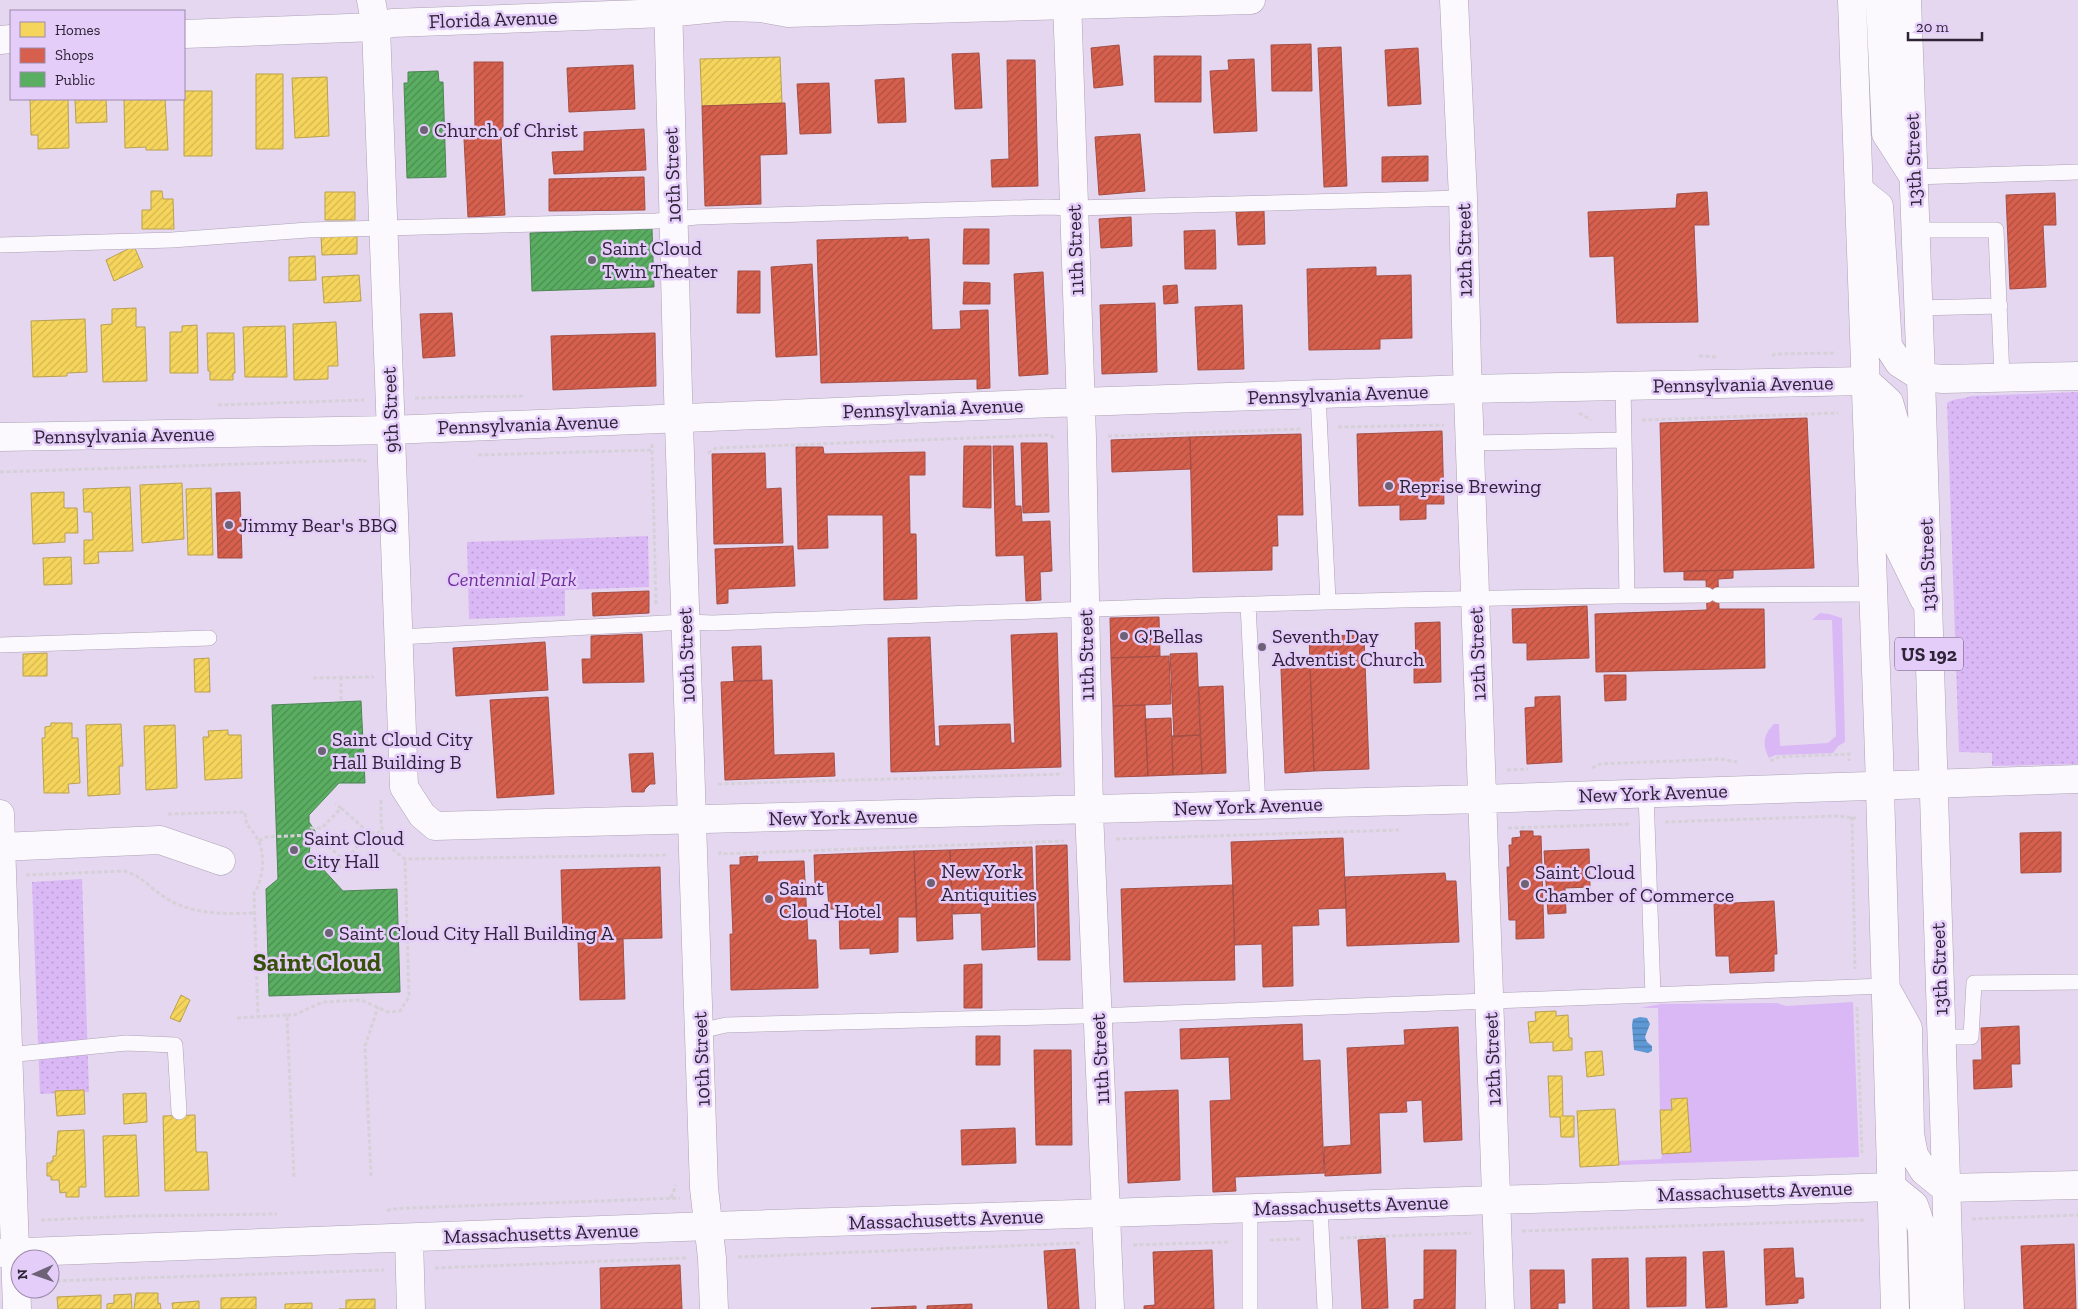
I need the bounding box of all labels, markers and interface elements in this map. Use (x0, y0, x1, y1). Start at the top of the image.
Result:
street label: Florida Avenue (428, 5, 558, 33)
legend (10, 10, 185, 100)
scale bar (1908, 10, 1982, 42)
text: 20 m (1916, 18, 1949, 36)
text: Homes (55, 21, 100, 39)
text: Shops (55, 46, 94, 64)
text: Public (55, 71, 95, 89)
street label: 13th Street (1899, 112, 1927, 207)
place label: Church of Christ (434, 118, 579, 142)
marker: Church of Christ (418, 124, 430, 136)
street label: 10th Street (658, 127, 686, 223)
street label: 12th Street (1451, 202, 1477, 297)
street label: 11th Street (1061, 204, 1089, 296)
place label: Saint Cloud Twin Theater (602, 236, 719, 283)
marker: Saint Cloud Twin Theater (586, 254, 598, 266)
street label: 9th Street (376, 366, 403, 454)
street label: Pennsylvania Avenue (1652, 370, 1834, 398)
street label: Pennsylvania Avenue (1247, 379, 1429, 409)
street label: Pennsylvania Avenue (842, 393, 1024, 423)
street label: Pennsylvania Avenue (437, 409, 619, 439)
street label: Pennsylvania Avenue (33, 421, 215, 449)
place label: Reprise Brewing (1399, 474, 1541, 498)
marker: Reprise Brewing (1383, 480, 1395, 492)
place label: Jimmy Bear's BBQ (239, 513, 397, 537)
street label: 13th Street (1913, 517, 1941, 612)
marker: Jimmy Bear's BBQ (223, 519, 235, 531)
park label: Centennial Park (447, 567, 577, 591)
street label: 12th Street (1463, 606, 1491, 701)
street label: 10th Street (672, 607, 700, 703)
street label: 11th Street (1073, 609, 1099, 701)
place label: Q'Bellas (1134, 624, 1203, 648)
place label: Seventh Day Adventist Church (1272, 624, 1425, 671)
marker: Q'Bellas (1118, 630, 1130, 642)
road number: US 192 (1895, 638, 1963, 671)
marker: Seventh Day Adventist Church (1256, 641, 1268, 653)
place label: Saint Cloud City Hall Building B (332, 727, 474, 774)
marker: Saint Cloud City Hall Building B (316, 745, 328, 757)
street label: New York Avenue (1578, 778, 1728, 808)
street label: New York Avenue (1173, 791, 1323, 821)
street label: New York Avenue (768, 804, 918, 830)
place label: Saint Cloud City Hall (304, 826, 404, 873)
marker: Saint Cloud City Hall (288, 844, 300, 856)
place label: New York Antiquities (941, 859, 1037, 906)
place label: Saint Cloud Chamber of Commerce (1535, 860, 1734, 907)
place label: Saint Cloud Hotel (779, 876, 881, 923)
marker: New York Antiquities (925, 877, 937, 889)
marker: Saint Cloud Chamber of Commerce (1519, 878, 1531, 890)
marker: Saint Cloud Hotel (763, 893, 775, 905)
place label: Saint Cloud City Hall Building A (339, 921, 615, 945)
street label: 13th Street (1925, 921, 1953, 1016)
marker: Saint Cloud City Hall Building A (323, 927, 335, 939)
district label: Saint Cloud (253, 947, 381, 977)
street label: 10th Street (687, 1011, 715, 1107)
street label: 12th Street (1478, 1011, 1506, 1106)
street label: 11th Street (1086, 1012, 1114, 1105)
street label: Massachusetts Avenue (1657, 1176, 1853, 1206)
street label: Massachusetts Avenue (1253, 1190, 1449, 1220)
street label: Massachusetts Avenue (848, 1204, 1044, 1234)
street label: Massachusetts Avenue (443, 1218, 639, 1248)
north arrow (10, 1249, 60, 1299)
text: N (14, 1268, 31, 1280)

